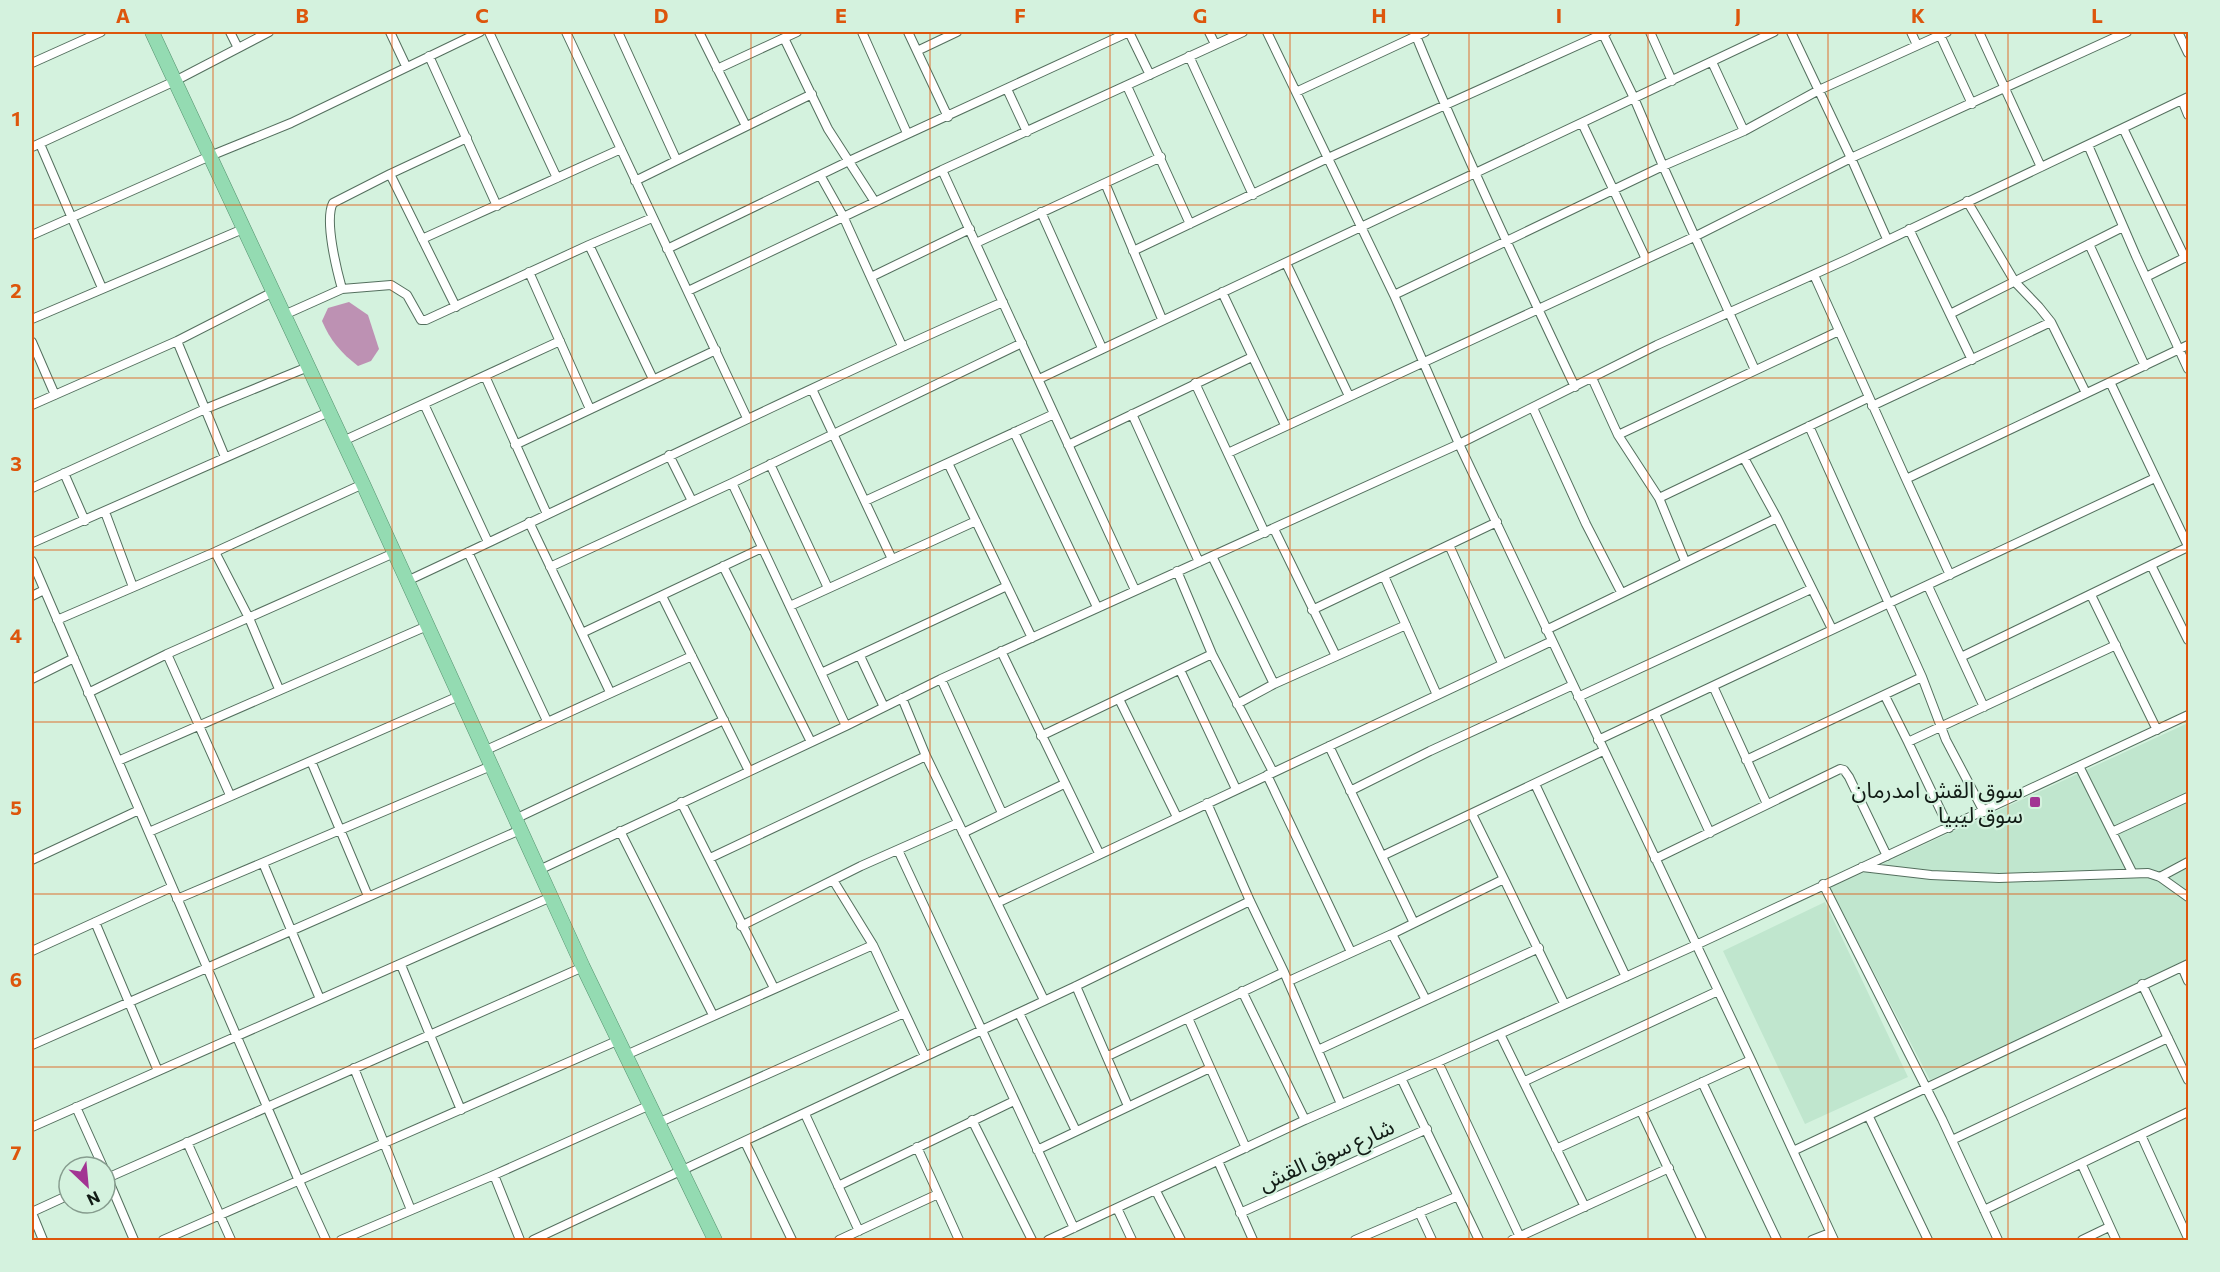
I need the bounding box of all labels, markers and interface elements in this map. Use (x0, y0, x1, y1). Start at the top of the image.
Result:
text: A (116, 3, 130, 27)
text: B (295, 3, 309, 27)
text: C (475, 3, 489, 27)
text: D (654, 3, 668, 27)
text: E (835, 3, 847, 27)
text: F (1014, 3, 1026, 27)
text: G (1193, 3, 1207, 27)
text: H (1372, 3, 1387, 27)
text: I (1556, 3, 1562, 27)
text: J (1735, 3, 1741, 27)
text: K (1911, 3, 1925, 27)
text: L (2091, 3, 2103, 27)
text: 1 (11, 106, 21, 130)
text: 2 (10, 278, 22, 302)
text: 3 (10, 451, 22, 475)
text: 4 (10, 623, 22, 647)
place label: سوق القش امدرمان سوق ليبيا (1851, 776, 2023, 828)
text: 5 (10, 795, 22, 819)
marker: سوق القش امدرمان سوق ليبيا (2028, 795, 2042, 809)
text: 6 (10, 967, 22, 991)
street label: شارع سوق القش (1254, 1112, 1400, 1200)
text: 7 (11, 1140, 22, 1164)
north arrow (57, 1155, 117, 1215)
text: N (84, 1188, 103, 1210)

